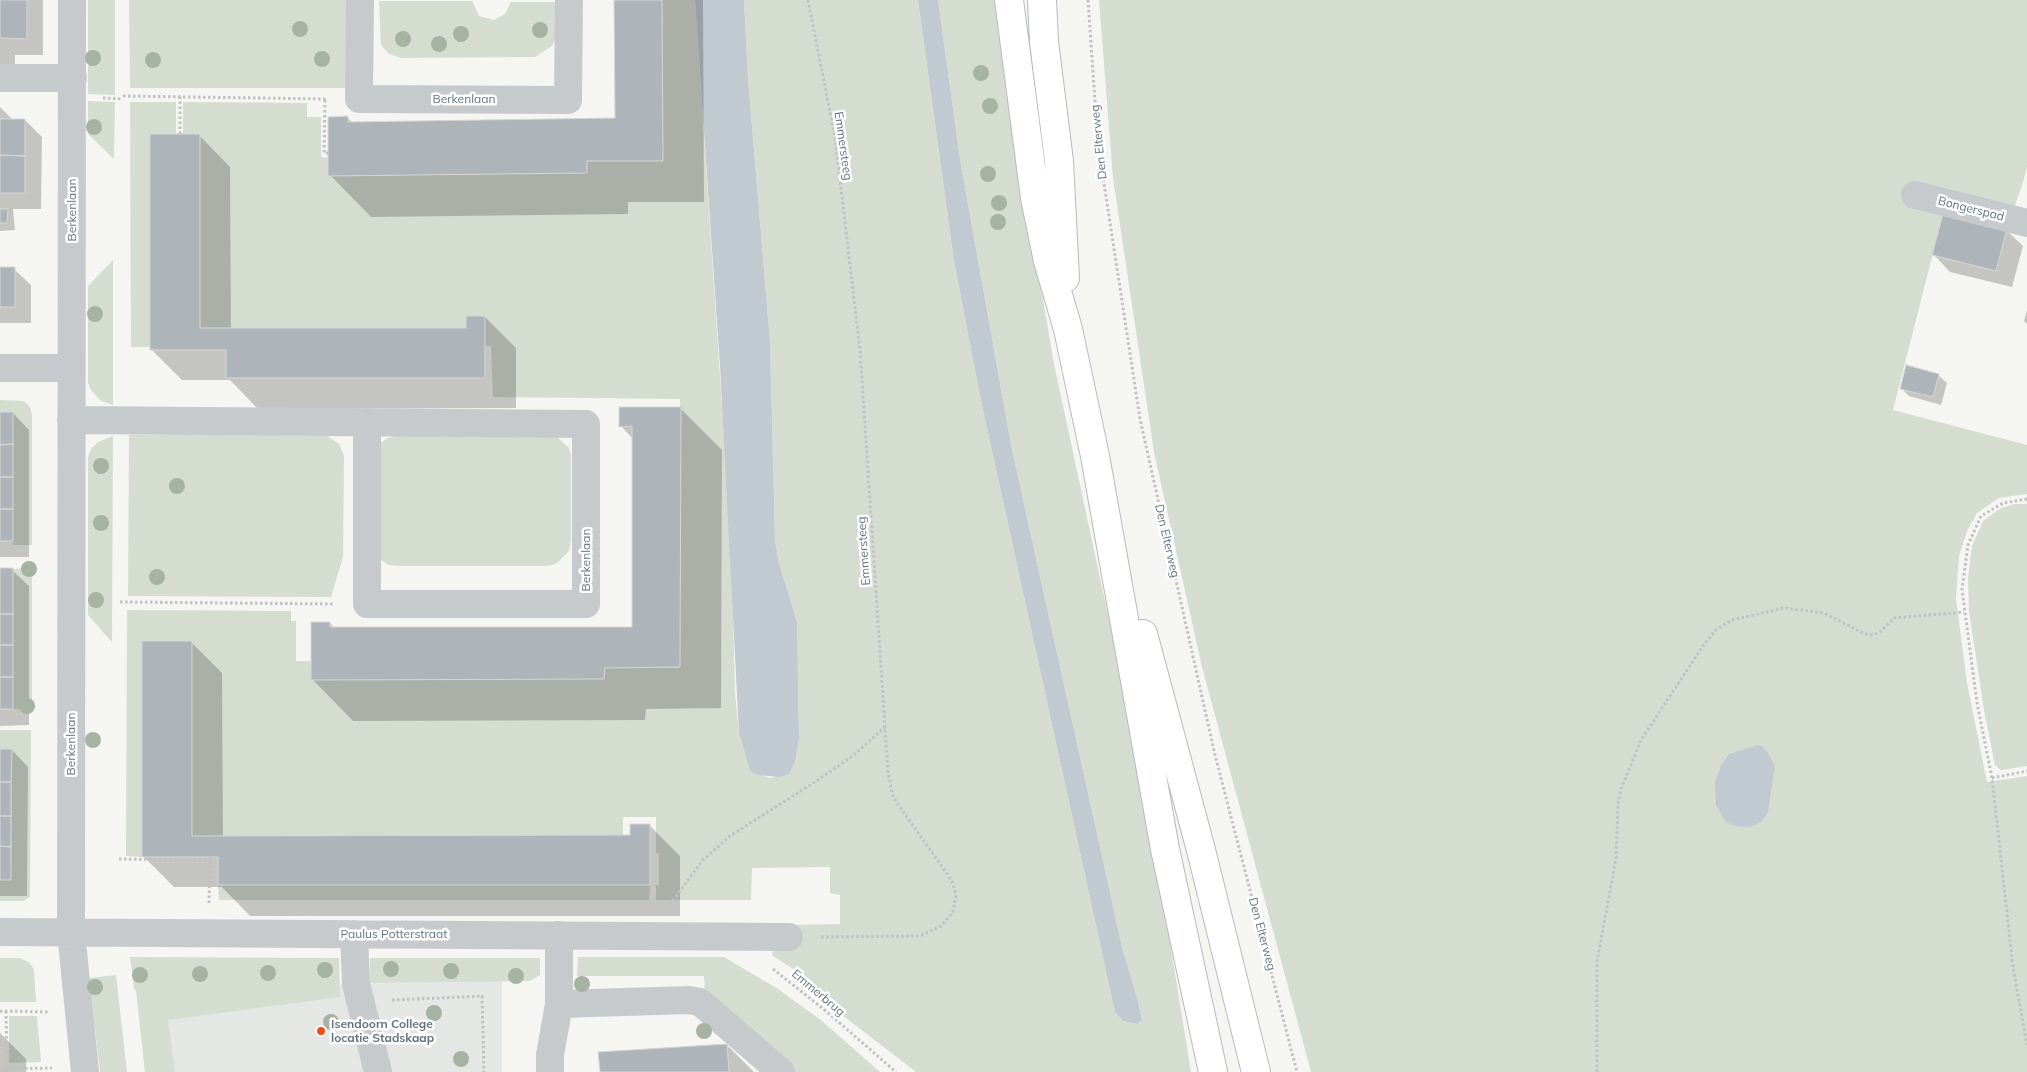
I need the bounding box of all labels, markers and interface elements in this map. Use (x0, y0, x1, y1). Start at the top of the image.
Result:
street label: Berkenlaan (433, 92, 495, 106)
street label: Den Elterweg (1088, 104, 1110, 180)
street label: Emmersteeg (831, 111, 855, 181)
street label: Berkenlaan (65, 179, 79, 241)
street label: Bongerspad (1936, 194, 2006, 224)
street label: Den Elterweg (1152, 503, 1182, 579)
street label: Emmersteeg (854, 516, 874, 586)
street label: Berkenlaan (579, 529, 593, 591)
street label: Berkenlaan (64, 713, 78, 775)
street label: Den Elterweg (1245, 896, 1279, 972)
street label: Paulus Potterstraat (341, 927, 447, 941)
street label: Emmerbrug (789, 967, 847, 1019)
place label: Isendoorn College locatie Stadskaap (331, 1017, 434, 1045)
marker: Isendoorn College locatie Stadskaap (315, 1025, 327, 1037)

